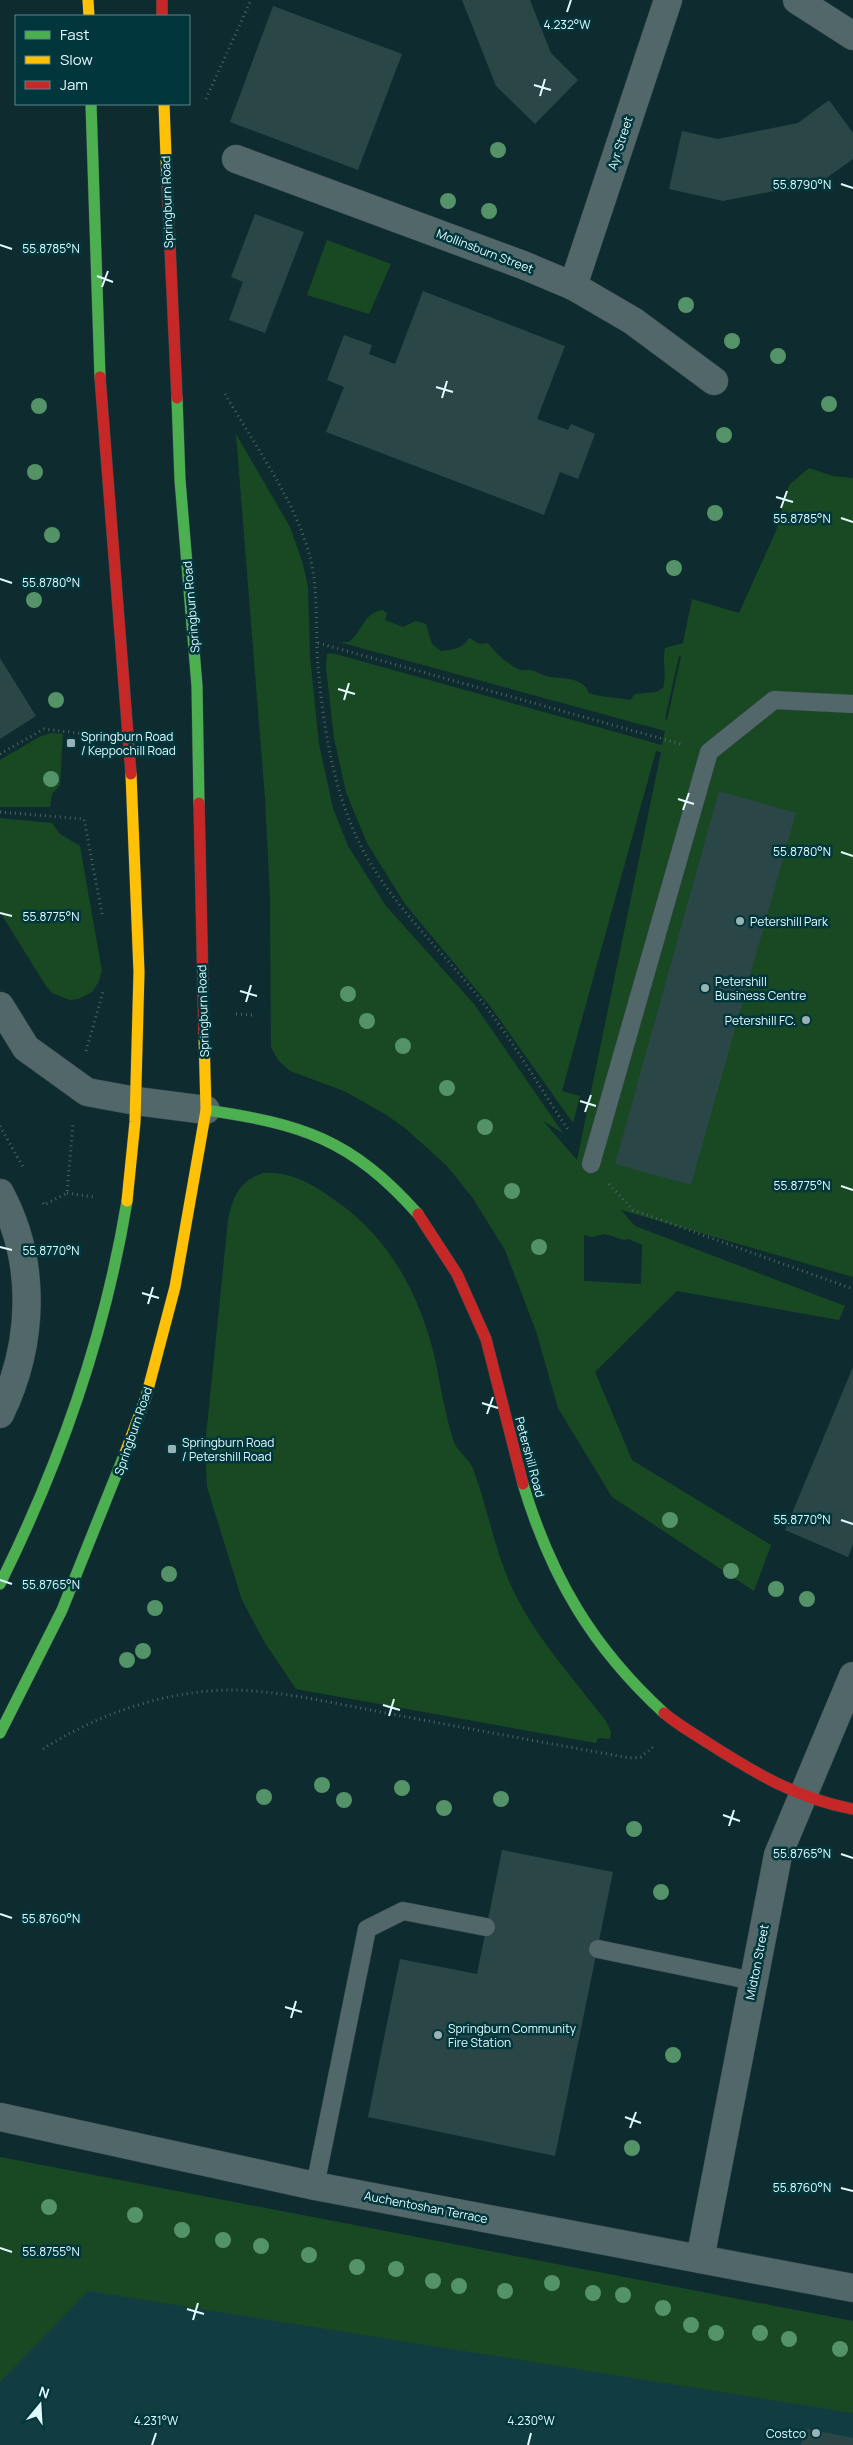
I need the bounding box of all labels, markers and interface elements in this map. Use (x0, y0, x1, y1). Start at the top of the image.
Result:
legend (15, 15, 190, 105)
text: 4.232°W (544, 16, 591, 33)
text: Fast (60, 24, 89, 45)
text: Slow (60, 49, 93, 70)
text: Jam (60, 74, 88, 95)
street label: Ayr Street (603, 114, 637, 172)
street label: Springburn Road (157, 156, 177, 248)
text: 55.8790°N (773, 176, 831, 193)
street label: Mollinsburn Street (434, 225, 536, 277)
text: 55.8785°N (22, 240, 80, 257)
text: 55.8785°N (773, 510, 831, 527)
street label: Springburn Road (179, 560, 203, 654)
text: 55.8780°N (22, 574, 80, 591)
place label: Springburn Road / Keppochill Road (81, 728, 176, 759)
marker: Springburn Road / Keppochill Road (65, 737, 77, 749)
text: 55.8780°N (773, 843, 831, 860)
text: 55.8775°N (23, 908, 79, 925)
place label: Petershill Park (750, 913, 829, 930)
marker: Petershill Park (734, 915, 746, 927)
street label: Springburn Road (193, 965, 213, 1057)
place label: Petershill Business Centre (715, 973, 806, 1004)
marker: Petershill Business Centre (699, 982, 711, 994)
place label: Petershill FC. (725, 1012, 796, 1029)
marker: Petershill FC. (800, 1014, 812, 1026)
text: 55.8775°N (774, 1177, 830, 1194)
text: 55.8770°N (22, 1242, 80, 1259)
street label: Springburn Road (110, 1385, 156, 1477)
street label: Petershill Road (511, 1415, 549, 1499)
place label: Springburn Road / Petershill Road (182, 1434, 274, 1465)
marker: Springburn Road / Petershill Road (166, 1443, 178, 1455)
text: 55.8770°N (773, 1511, 831, 1528)
text: 55.8765°N (22, 1576, 80, 1593)
text: 55.8765°N (773, 1845, 831, 1862)
text: 55.8760°N (22, 1910, 80, 1927)
street label: Midton Street (741, 1923, 773, 2001)
place label: Springburn Community Fire Station (448, 2020, 577, 2051)
marker: Springburn Community Fire Station (432, 2029, 444, 2041)
text: 55.8760°N (773, 2179, 831, 2196)
street label: Auchentoshan Terrace (363, 2187, 489, 2227)
text: 55.8755°N (22, 2243, 80, 2260)
north arrow (15, 2380, 65, 2430)
text: N (36, 2382, 52, 2403)
text: 4.231°W (134, 2412, 179, 2429)
text: 4.230°W (507, 2412, 555, 2429)
place label: Costco (766, 2425, 806, 2442)
marker: Costco (810, 2427, 822, 2439)

